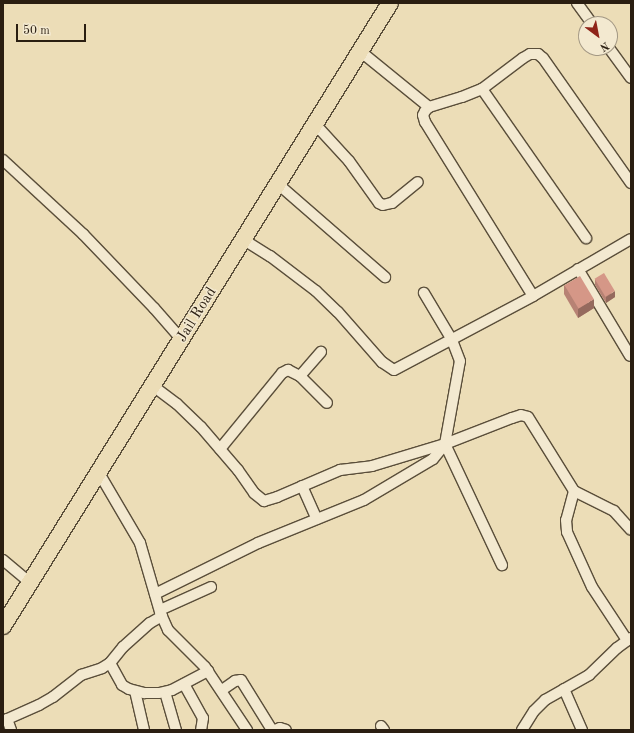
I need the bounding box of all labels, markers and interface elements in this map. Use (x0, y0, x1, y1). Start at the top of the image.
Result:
scale bar (18, 16, 88, 42)
north arrow (578, 16, 618, 56)
text: 50 m (23, 25, 50, 37)
text: N (598, 39, 611, 53)
street label: Jail Road (173, 284, 221, 346)

